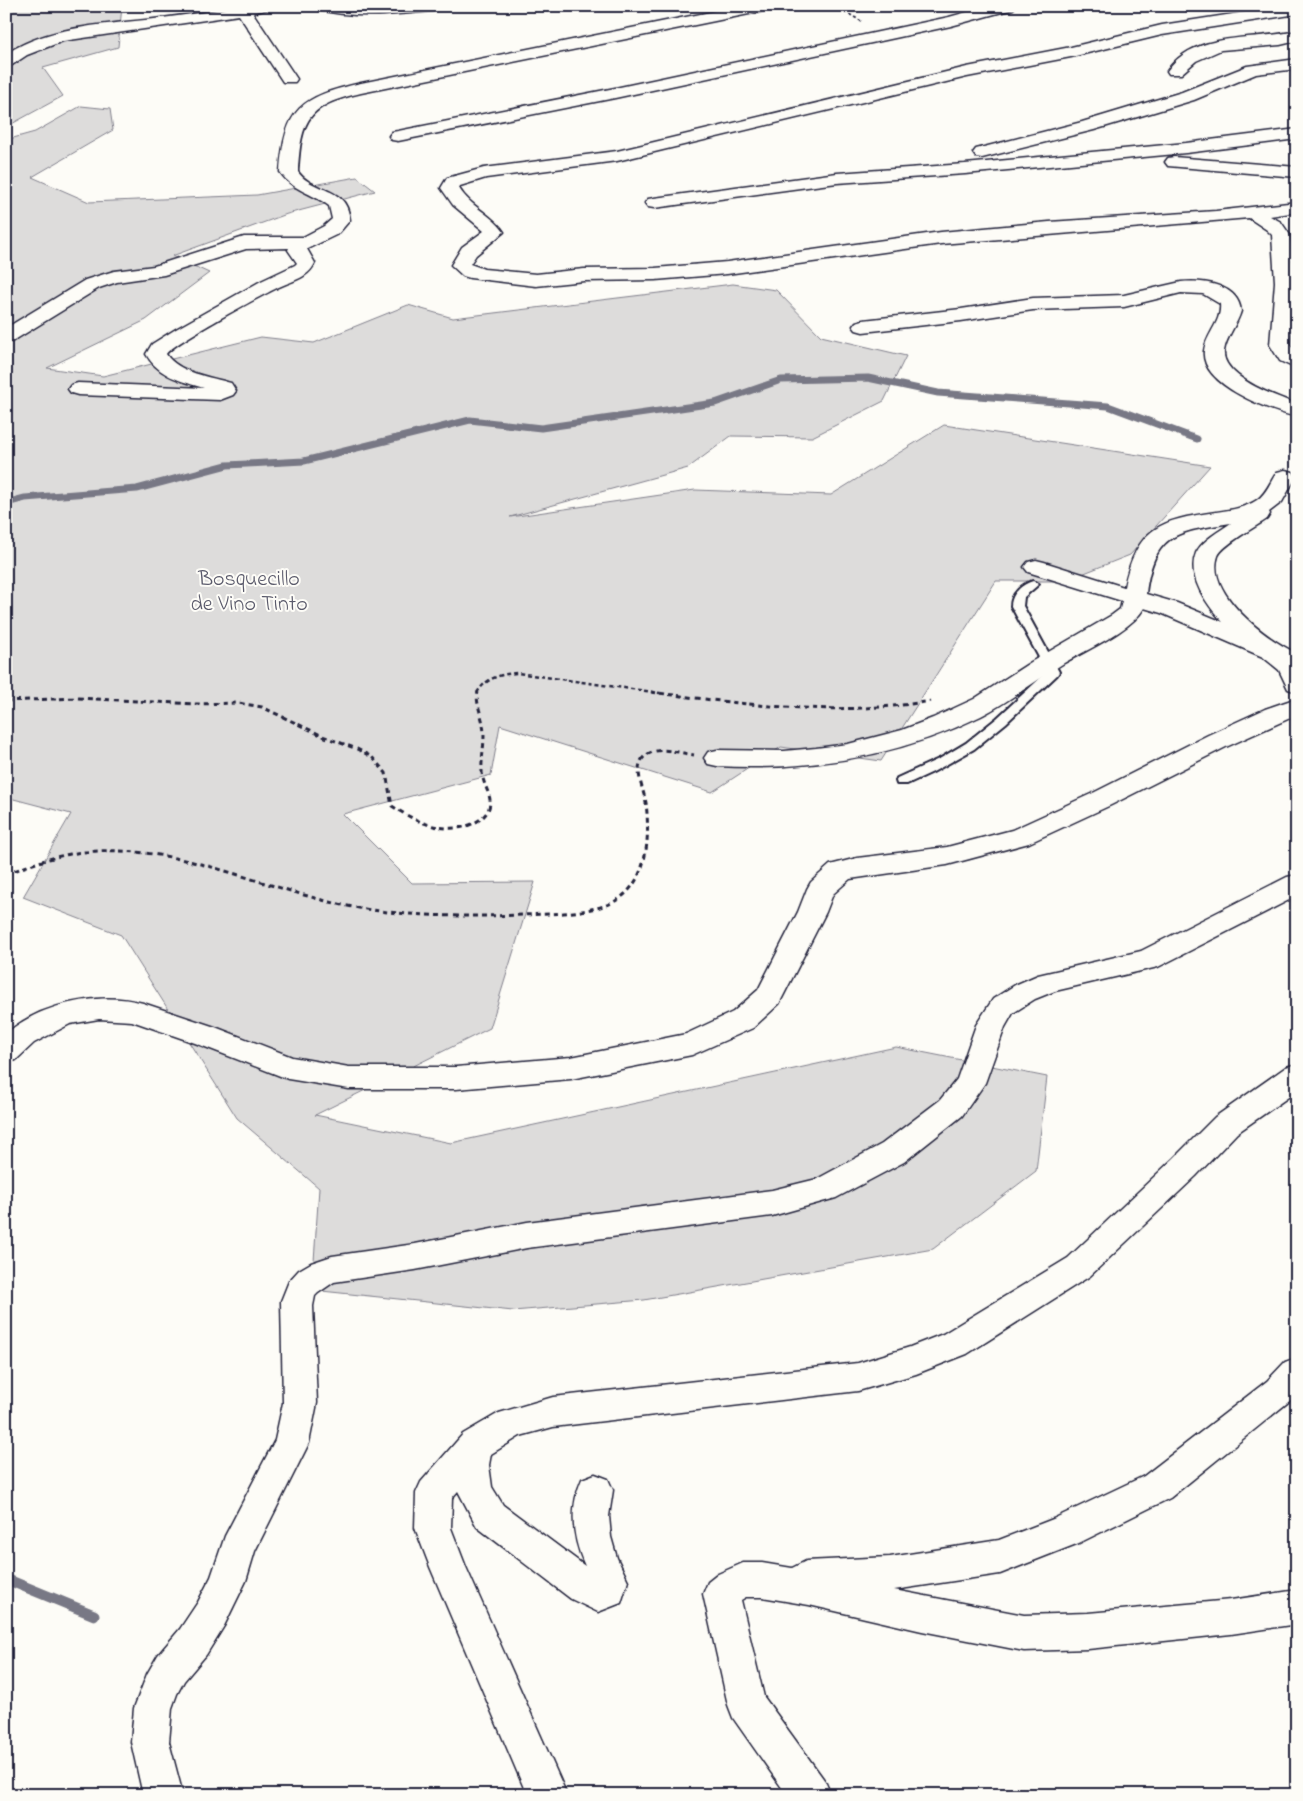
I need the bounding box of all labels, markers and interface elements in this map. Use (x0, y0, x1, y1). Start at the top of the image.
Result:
park label: Bosquecillo de Vino Tinto (190, 564, 308, 621)

